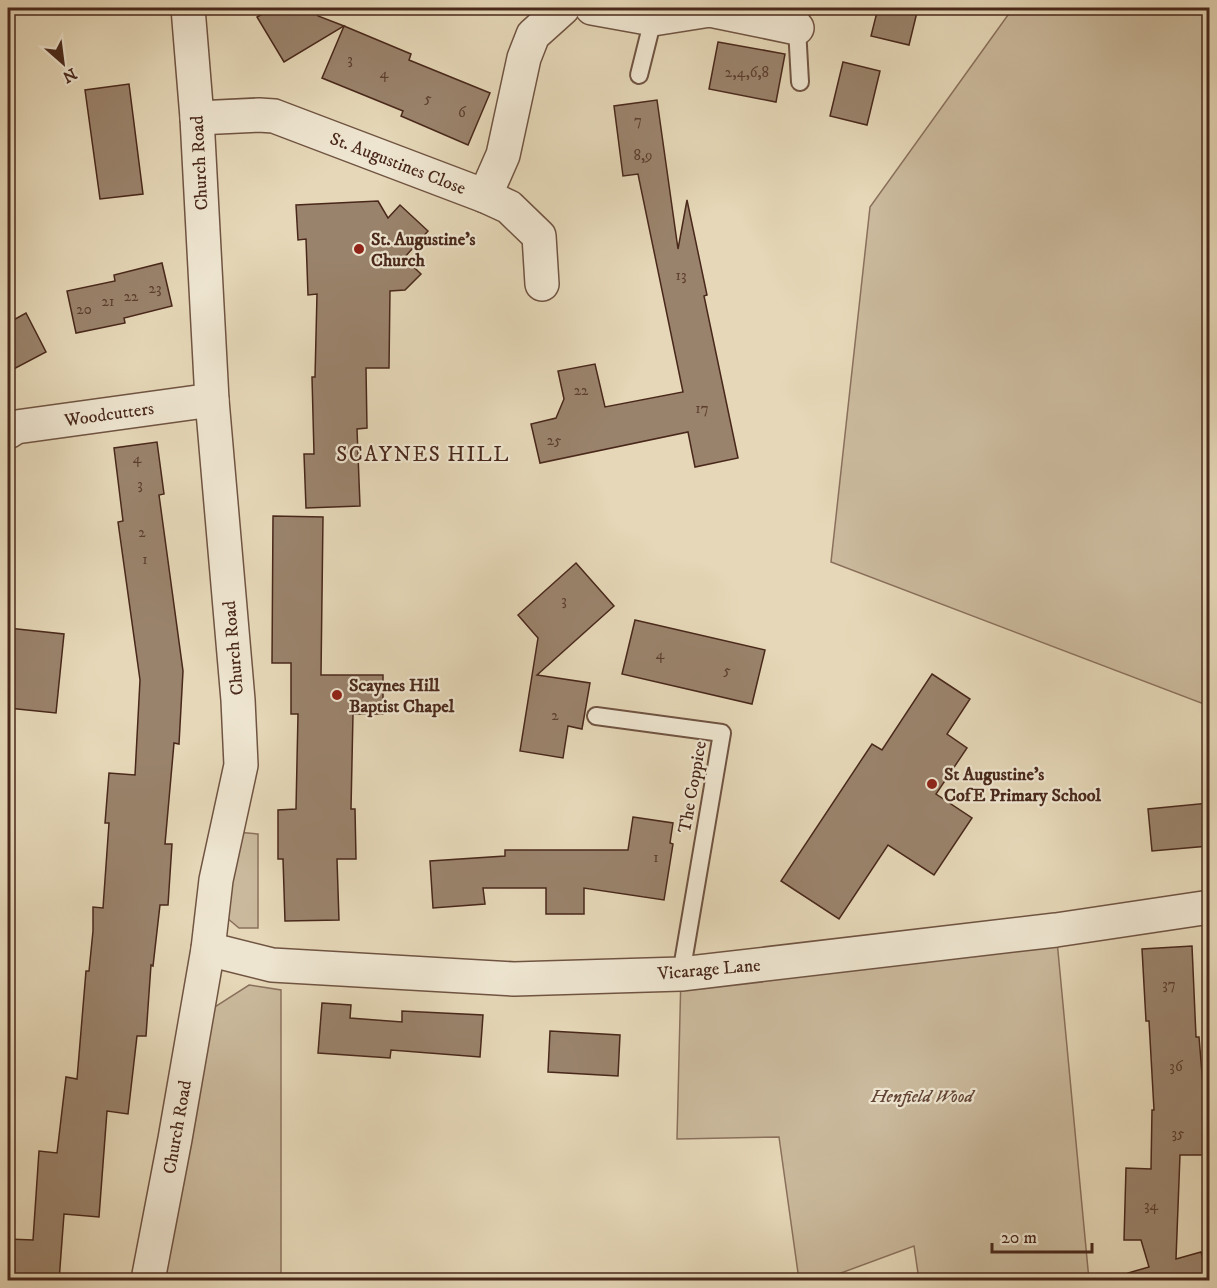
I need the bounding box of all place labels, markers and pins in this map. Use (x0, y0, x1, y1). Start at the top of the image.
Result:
place label: St. Augustine's Church (371, 229, 476, 272)
marker: St. Augustine's Church (352, 242, 366, 256)
place label: Scaynes Hill Baptist Chapel (349, 675, 455, 718)
marker: Scaynes Hill Baptist Chapel (330, 688, 344, 702)
place label: St Augustine's CofE Primary School (944, 764, 1101, 807)
marker: St Augustine's CofE Primary School (925, 777, 939, 791)

